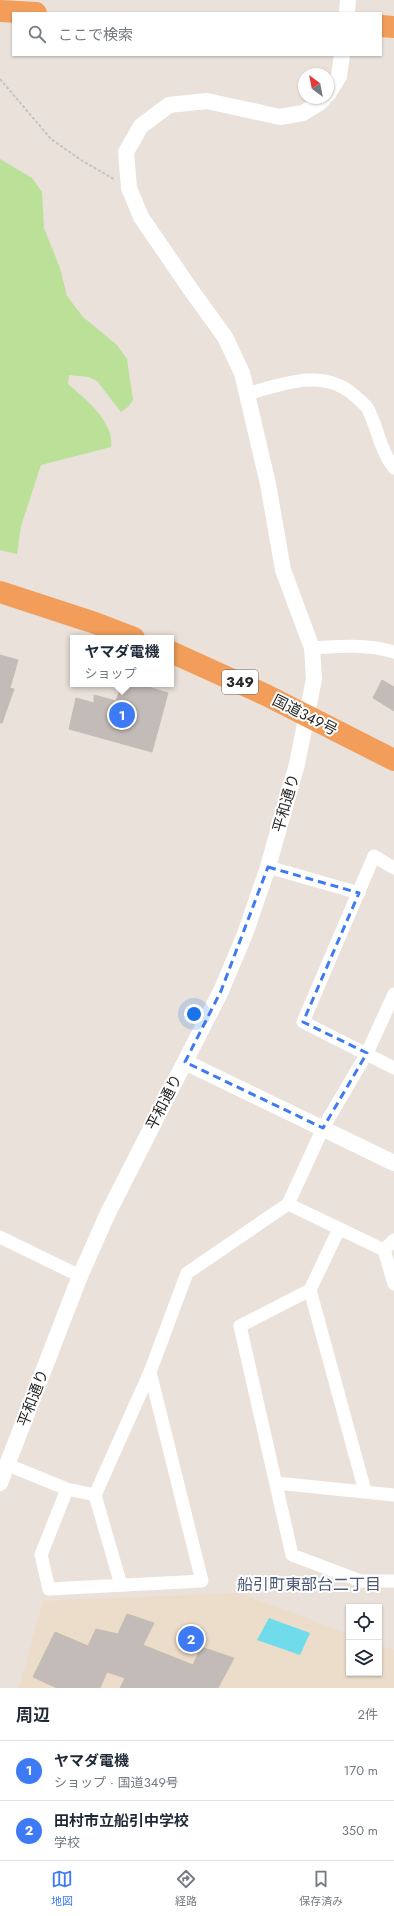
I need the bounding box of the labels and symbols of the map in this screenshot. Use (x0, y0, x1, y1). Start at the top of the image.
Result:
north arrow (298, 68, 334, 104)
road number: 349 (222, 670, 258, 694)
street label: 国道349号 (269, 689, 341, 741)
pin: 1 (109, 700, 135, 730)
street label: 平和通り (267, 771, 305, 835)
your location (184, 1004, 204, 1024)
street label: 平和通り (141, 1070, 187, 1134)
street label: 平和通り (12, 1366, 54, 1430)
district label: 船引町東部台二丁目 (237, 1573, 381, 1596)
pin: 2 (178, 1624, 204, 1654)

